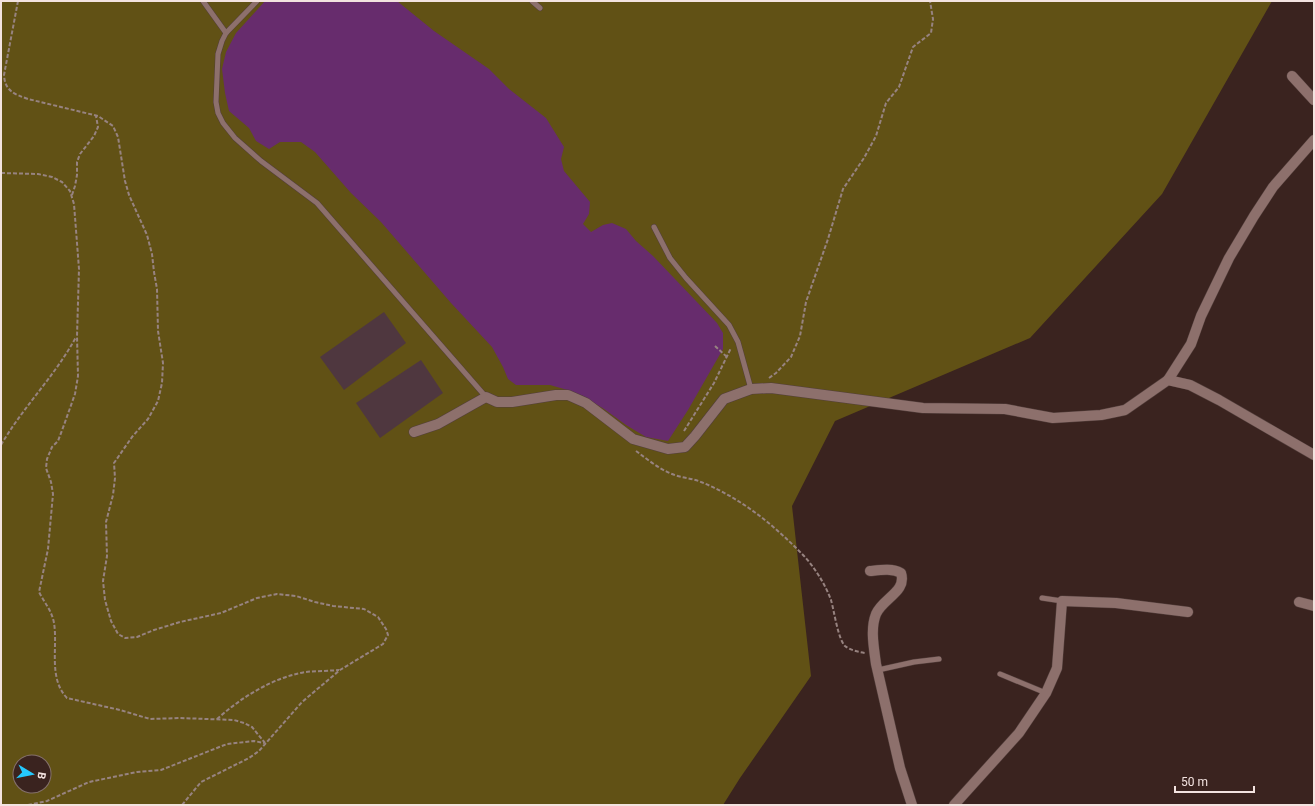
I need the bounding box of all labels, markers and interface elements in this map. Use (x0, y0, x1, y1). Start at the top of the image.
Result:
north arrow (12, 754, 52, 794)
scale bar (1175, 768, 1254, 794)
text: B (34, 771, 48, 780)
text: 50 m (1181, 775, 1208, 789)

